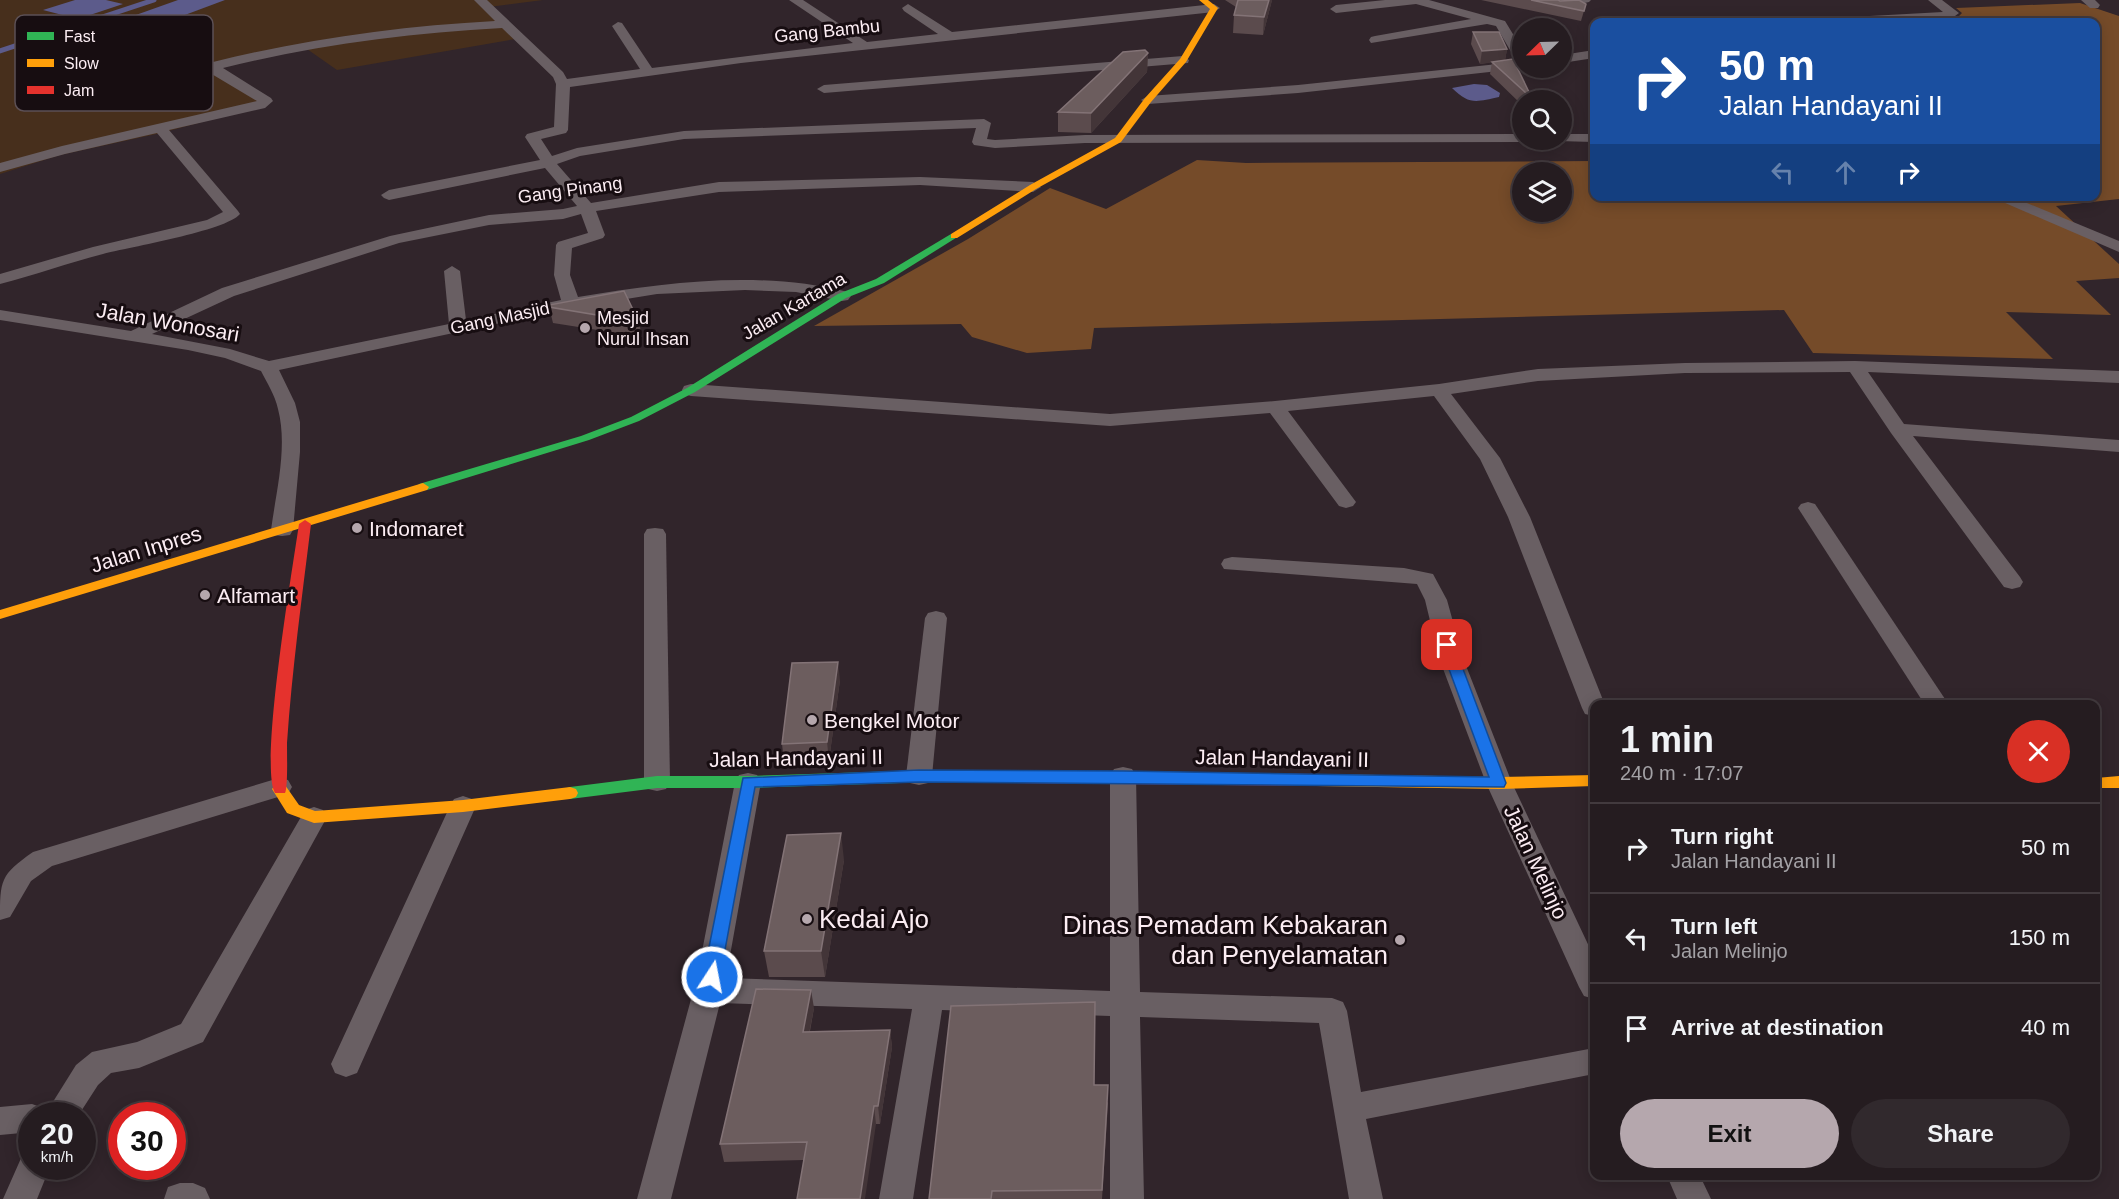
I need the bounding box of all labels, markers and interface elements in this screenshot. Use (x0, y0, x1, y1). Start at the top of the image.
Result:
legend (15, 15, 213, 111)
street label: Gang Bambu (773, 16, 881, 46)
north arrow (1512, 18, 1572, 78)
map controls (1512, 18, 1572, 222)
text: Fast (64, 28, 96, 45)
icon: right (1620, 42, 1698, 120)
text: 50 m (1719, 42, 1815, 89)
text: Slow (64, 55, 99, 72)
text: Jam (64, 82, 94, 99)
button: search (1512, 90, 1572, 150)
text: Jalan Handayani II (1719, 91, 1943, 121)
icon: left (1766, 156, 1799, 189)
icon: ahead (1829, 156, 1862, 189)
icon: right (1892, 156, 1925, 189)
button: layers (1512, 162, 1572, 222)
street label: Gang Pinang (517, 173, 623, 207)
street label: Jalan Kartama (739, 268, 850, 344)
street label: Jalan Wonosari (95, 298, 241, 346)
street label: Gang Masjid (448, 298, 552, 338)
place label: Mesjid Nurul Ihsan (597, 308, 689, 349)
marker: Mesjid Nurul Ihsan (578, 321, 592, 335)
place label: Indomaret (369, 517, 464, 540)
street label: Jalan Inpres (88, 521, 204, 577)
marker: Indomaret (350, 521, 364, 535)
place label: Alfamart (217, 584, 295, 607)
marker: Alfamart (198, 588, 212, 602)
pin (1421, 619, 1472, 670)
icon: arrive (1430, 628, 1463, 661)
place label: Bengkel Motor (824, 709, 959, 732)
marker: Bengkel Motor (805, 713, 819, 727)
text: 1 min (1620, 719, 1714, 760)
button: close (2007, 720, 2070, 783)
street label: Jalan Handayani II (709, 745, 883, 771)
street label: Jalan Handayani II (1195, 745, 1369, 771)
text: 240 m · 17:07 (1620, 762, 1743, 784)
street label: Jalan Melinjo (1500, 802, 1572, 922)
text: Turn right (1671, 824, 1773, 849)
icon: right (1620, 832, 1653, 865)
text: 50 m (2021, 835, 2070, 860)
text: Jalan Handayani II (1671, 850, 1837, 872)
place label: Kedai Ajo (819, 904, 929, 934)
place label: Dinas Pemadam Kebakaran dan Penyelamatan (1063, 910, 1388, 970)
marker: Kedai Ajo (800, 912, 814, 926)
text: Turn left (1671, 914, 1757, 939)
icon: left (1620, 922, 1653, 955)
text: 150 m (2009, 925, 2070, 950)
marker: Dinas Pemadam Kebakaran dan Penyelamatan (1393, 933, 1407, 947)
text: Jalan Melinjo (1671, 940, 1788, 962)
position arrow (680, 945, 744, 1009)
icon: arrive (1620, 1012, 1653, 1045)
text: Arrive at destination (1671, 1015, 1884, 1040)
text: 40 m (2021, 1015, 2070, 1040)
button: Exit (1620, 1099, 1839, 1168)
button: Share (1851, 1099, 2070, 1168)
speed limit sign: 30 (108, 1102, 186, 1180)
text: 20 (40, 1117, 74, 1150)
text: km/h (41, 1148, 73, 1165)

